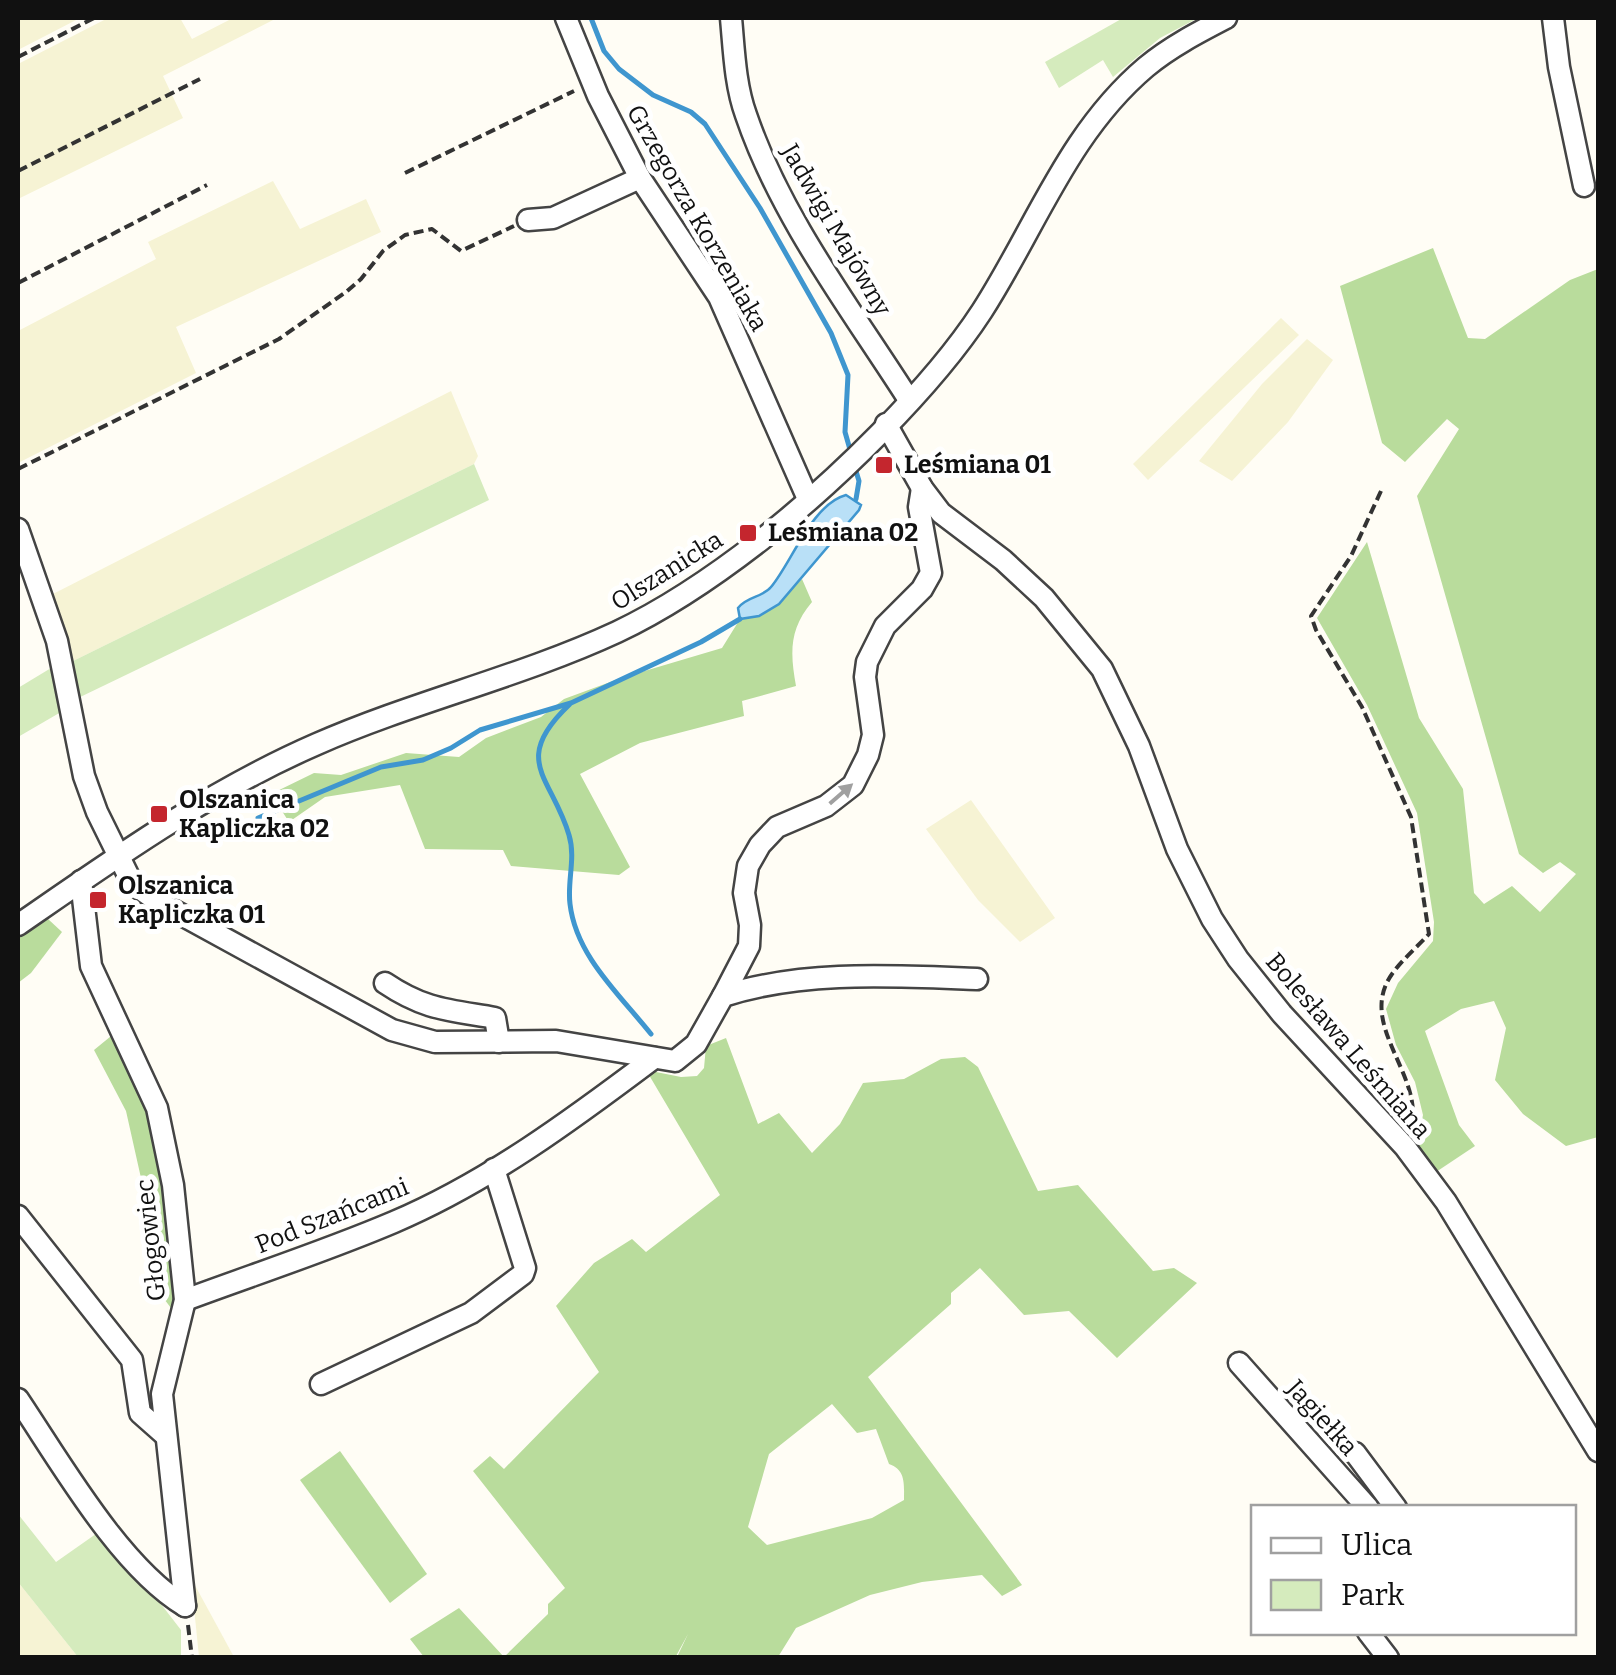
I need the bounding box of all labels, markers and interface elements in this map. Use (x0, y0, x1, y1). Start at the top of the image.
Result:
street label: Grzegorza Korzeniaka (620, 99, 774, 337)
street label: Jadwigi Majówny (774, 138, 898, 322)
place label: Leśmiana 01 (904, 450, 1051, 480)
marker: Leśmiana 01 (873, 454, 895, 476)
place label: Leśmiana 02 (768, 518, 918, 548)
marker: Leśmiana 02 (737, 522, 759, 544)
street label: Olszanicka (606, 525, 729, 617)
one-way arrow (828, 783, 853, 805)
place label: Olszanica Kapliczka 02 (179, 785, 329, 844)
marker: Olszanica Kapliczka 02 (148, 803, 170, 825)
place label: Olszanica Kapliczka 01 (118, 871, 265, 930)
marker: Olszanica Kapliczka 01 (87, 889, 109, 911)
street label: Bolesława Leśmiana (1259, 947, 1437, 1145)
street label: Pod Szańcami (251, 1172, 413, 1260)
street label: Głogowiec (130, 1177, 172, 1303)
street label: Jagiełka (1280, 1373, 1364, 1462)
legend (1251, 1505, 1576, 1635)
text: Ulica (1341, 1527, 1412, 1563)
text: Park (1341, 1577, 1404, 1613)

